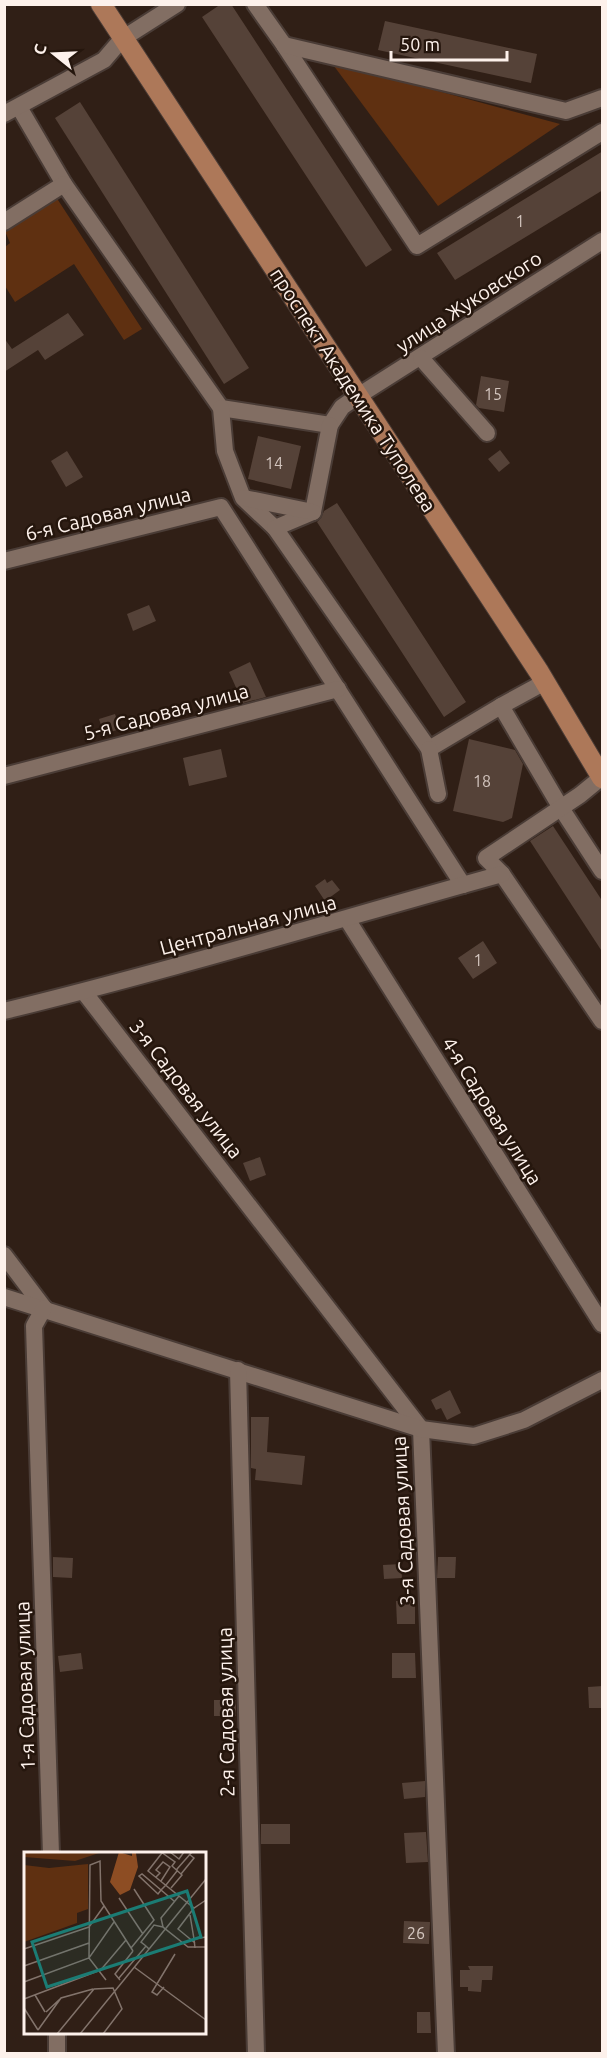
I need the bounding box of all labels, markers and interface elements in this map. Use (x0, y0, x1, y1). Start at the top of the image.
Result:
north arrow (24, 24, 84, 84)
scale bar (391, 24, 506, 62)
text: 50 m (400, 34, 440, 54)
text: С (30, 42, 50, 57)
house number: 1 (515, 212, 525, 230)
street label: улица Жуковского (392, 246, 546, 357)
street label: проспект Академика Туполева (266, 263, 441, 516)
house number: 15 (484, 385, 502, 403)
house number: 14 (265, 454, 283, 472)
street label: 6-я Садовая улица (23, 482, 193, 545)
street label: 5-я Садовая улица (81, 678, 251, 745)
house number: 18 (473, 772, 491, 790)
street label: Центральная улица (157, 890, 339, 959)
house number: 1 (473, 951, 483, 969)
street label: 3-я Садовая улица (125, 1015, 248, 1163)
street label: 4-я Садовая улица (438, 1033, 547, 1189)
street label: 3-я Садовая улица (387, 1436, 418, 1606)
street label: 1-я Садовая улица (10, 1601, 39, 1771)
street label: 2-я Садовая улица (213, 1627, 238, 1797)
inset map (24, 1852, 206, 2034)
house number: 26 (407, 1924, 425, 1942)

